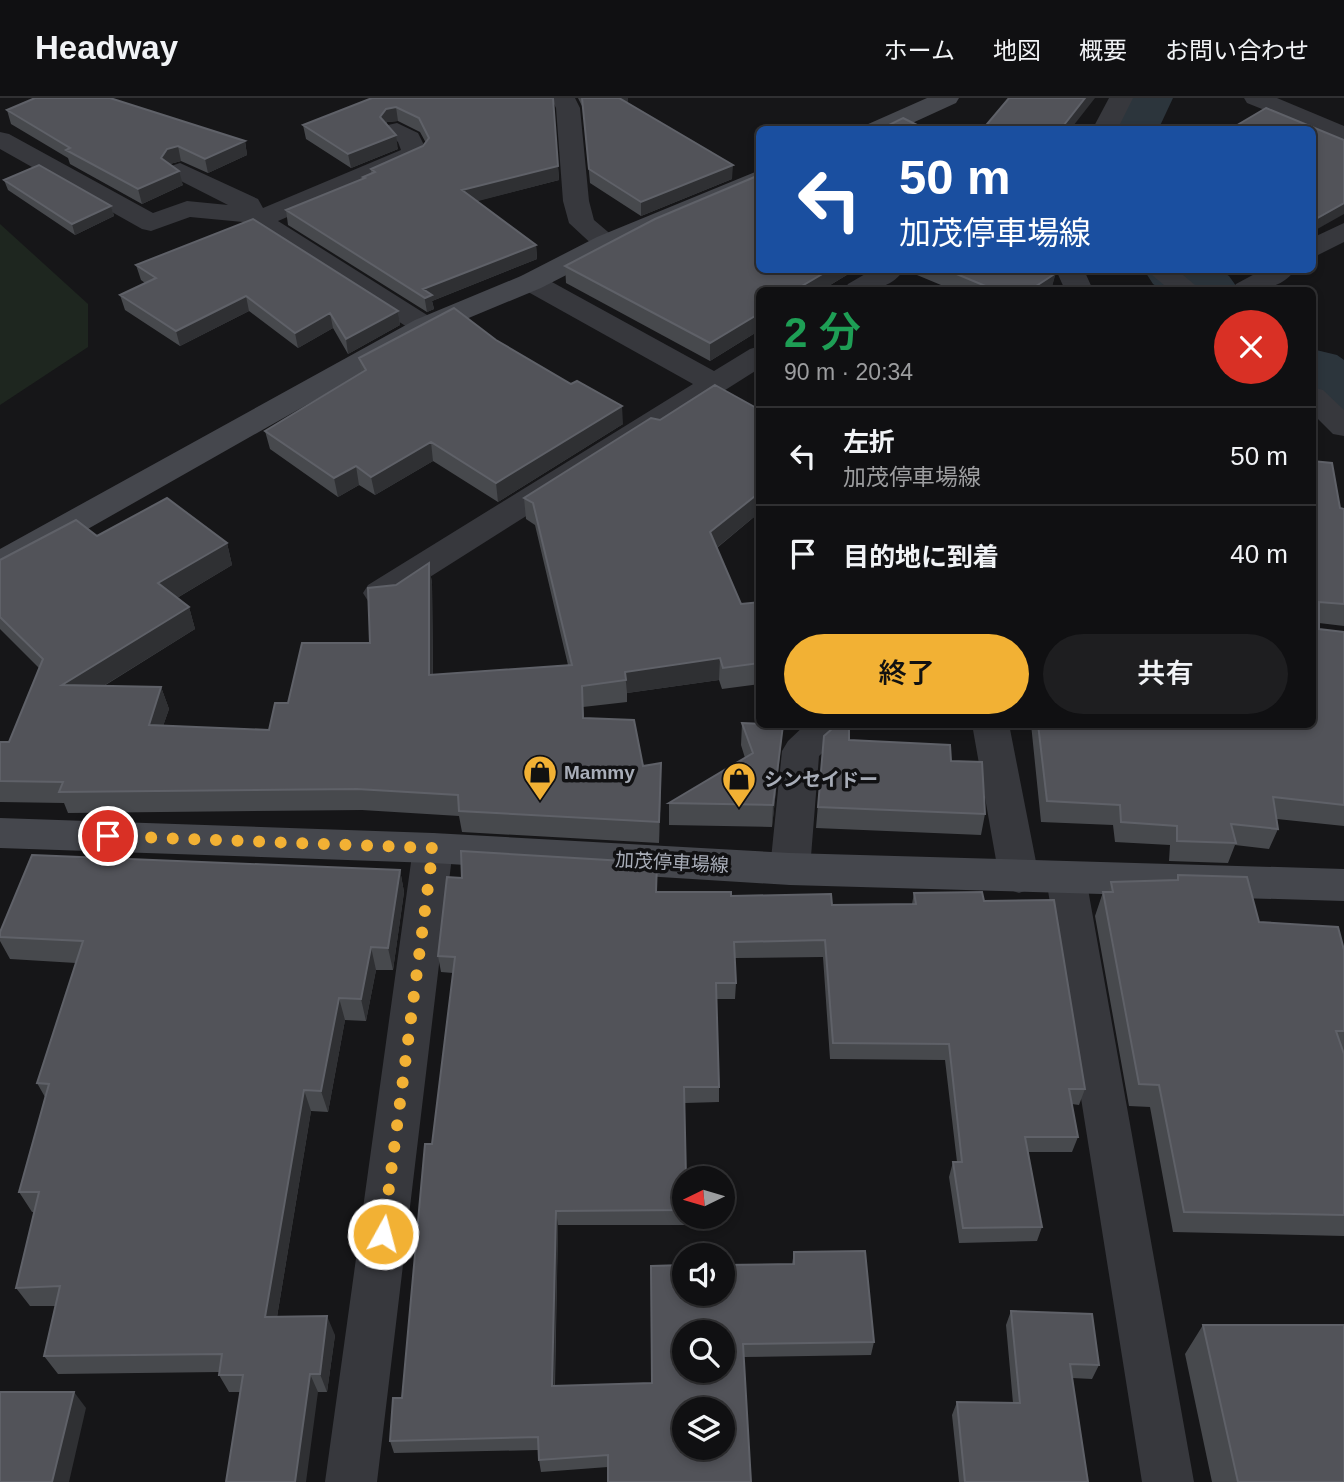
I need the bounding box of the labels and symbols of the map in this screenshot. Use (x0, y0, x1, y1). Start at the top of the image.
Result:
shop icon: Mammy (521, 753, 559, 802)
shop icon: シンセイドー (720, 760, 758, 809)
place label: Mammy (564, 762, 635, 783)
place label: シンセイドー (764, 769, 878, 790)
pin (78, 806, 138, 866)
street label: 加茂停車場線 (614, 849, 729, 876)
north arrow (672, 1166, 735, 1228)
position arrow (346, 1197, 420, 1271)

